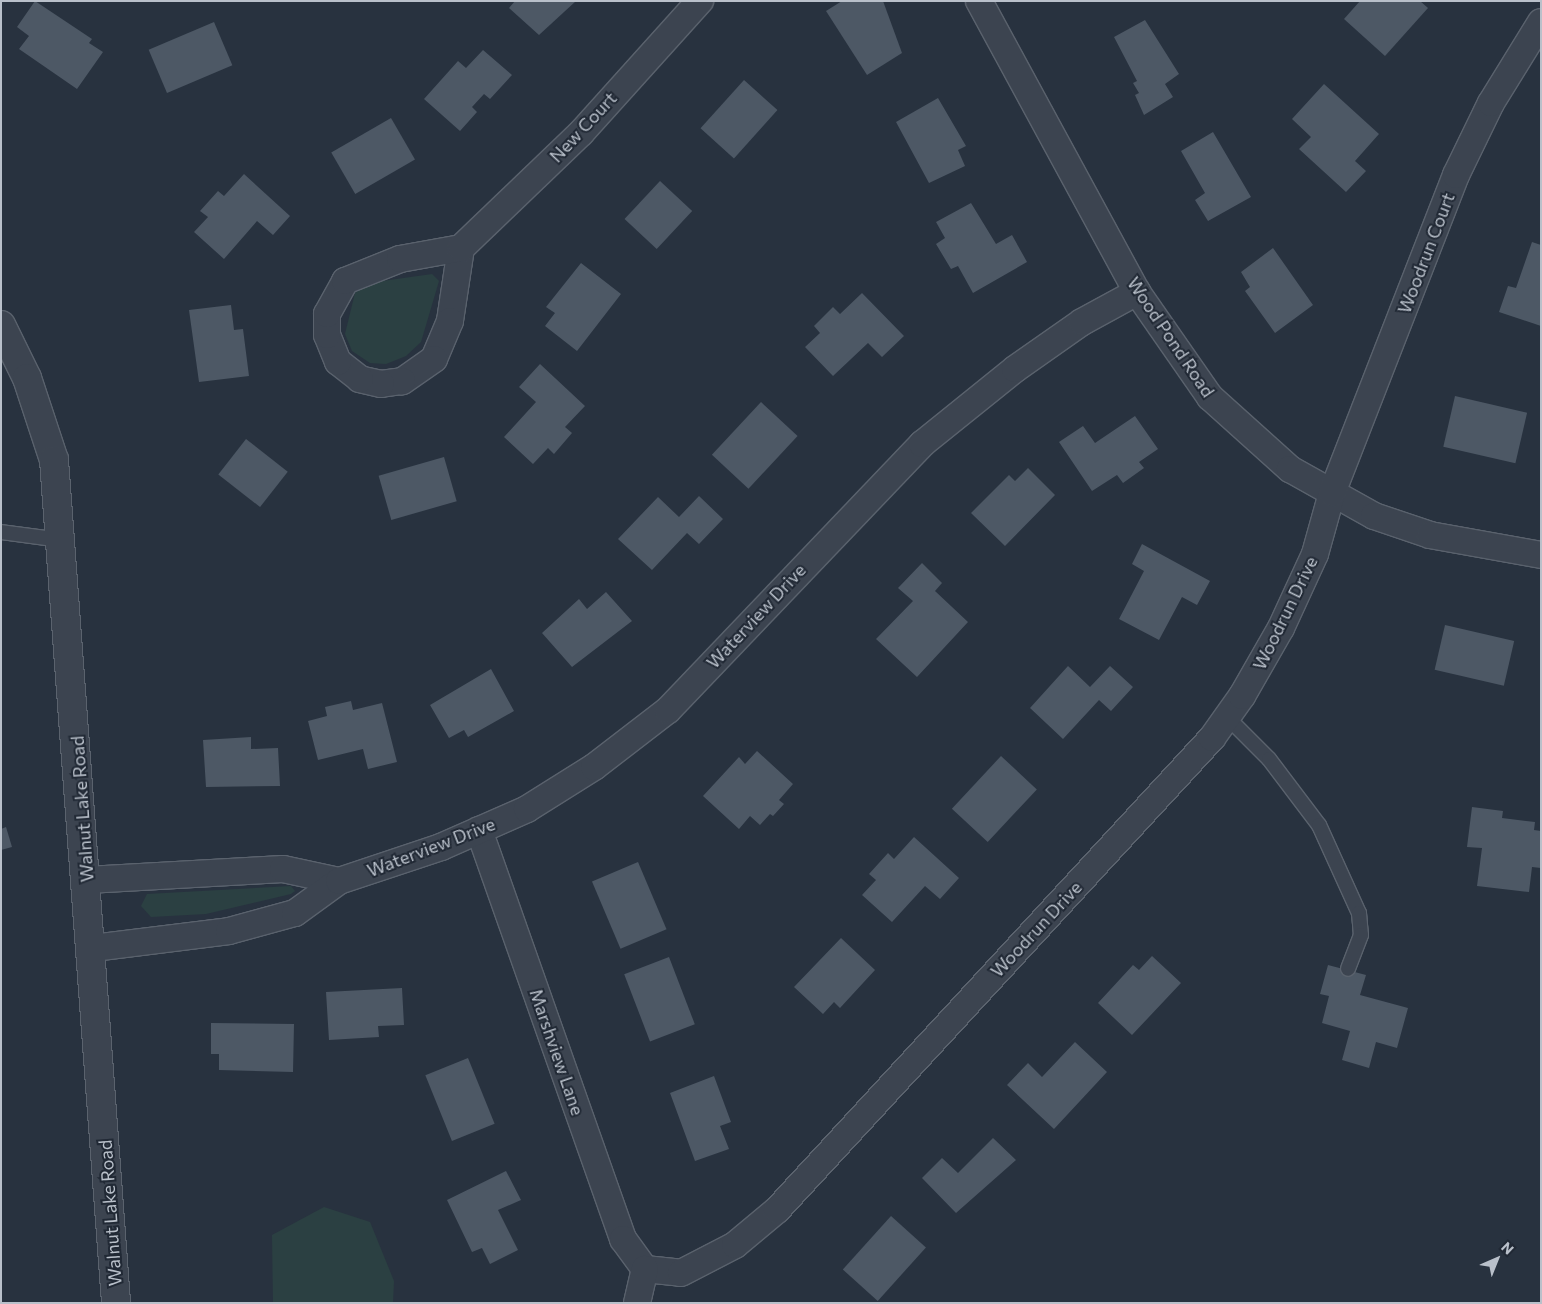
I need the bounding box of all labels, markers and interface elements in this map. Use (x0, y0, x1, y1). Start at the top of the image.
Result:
street label: New Court (545, 87, 621, 167)
street label: Woodrun Court (1393, 190, 1459, 316)
street label: Wood Pond Road (1123, 273, 1219, 401)
street label: Woodrun Drive (1248, 553, 1322, 673)
street label: Waterview Drive (702, 559, 810, 673)
street label: Walnut Lake Road (66, 735, 98, 883)
street label: Waterview Drive (364, 813, 498, 881)
street label: Woodrun Drive (986, 876, 1086, 982)
street label: Marshview Lane (525, 986, 589, 1118)
street label: Walnut Lake Road (94, 1139, 126, 1287)
north arrow (1472, 1234, 1522, 1284)
text: N (1498, 1238, 1517, 1258)

